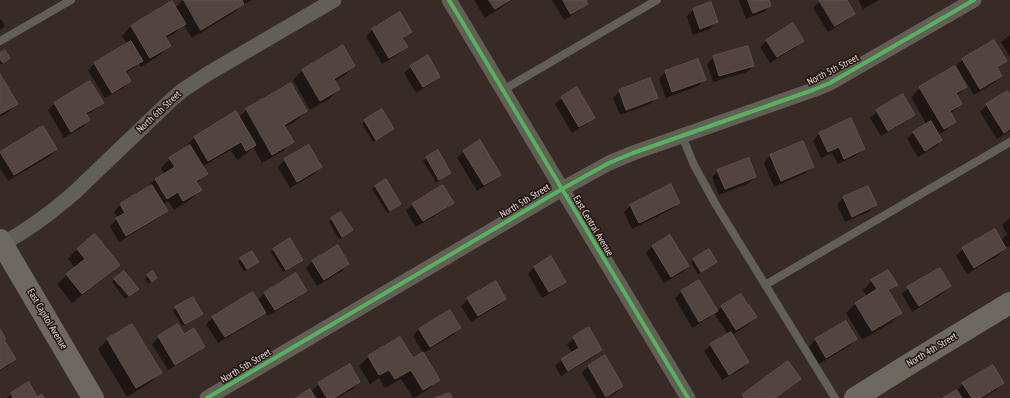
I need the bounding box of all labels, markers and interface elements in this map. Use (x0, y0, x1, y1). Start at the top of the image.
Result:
street label: North 5th Street (805, 52, 861, 88)
street label: North 6th Street (134, 88, 184, 136)
street label: North 5th Street (498, 181, 552, 221)
street label: East Central Avenue (570, 194, 616, 258)
street label: East Capitol Avenue (24, 287, 70, 351)
street label: North 4th Street (905, 330, 959, 370)
street label: North 5th Street (219, 346, 273, 386)

